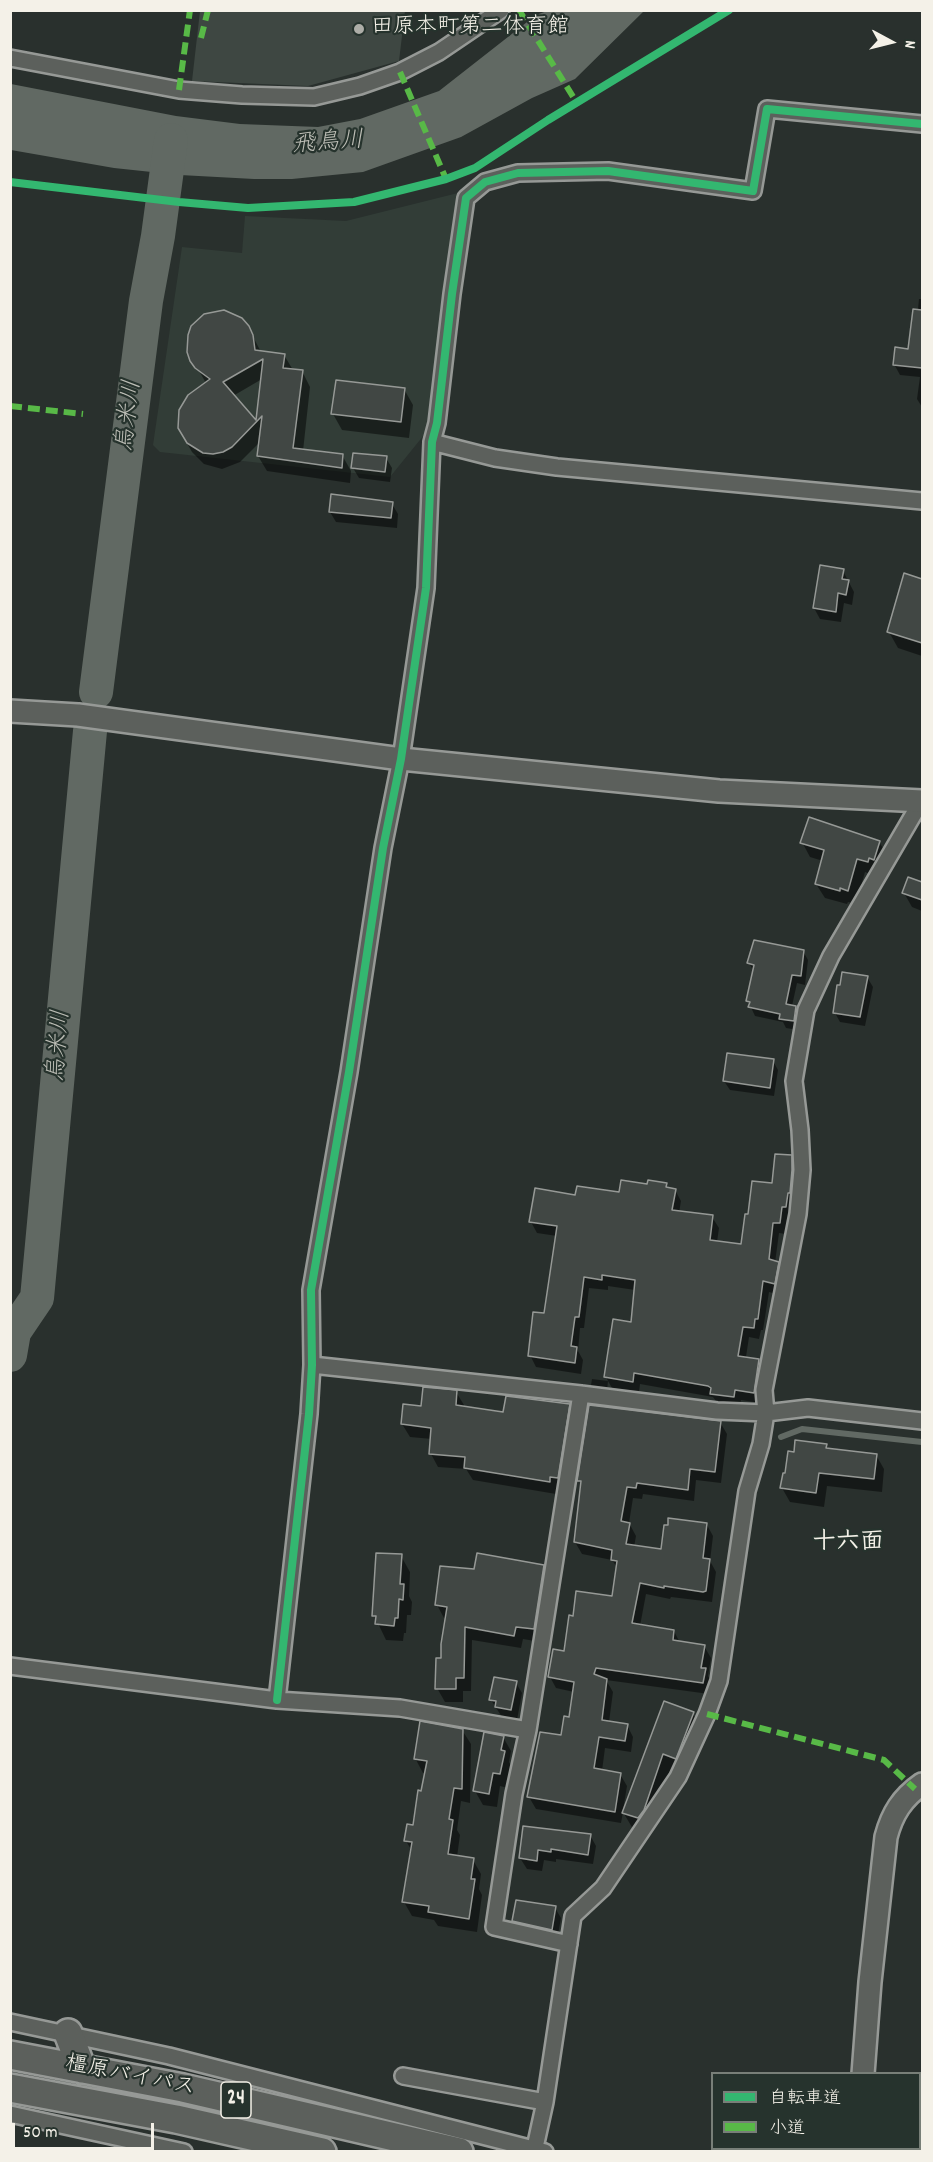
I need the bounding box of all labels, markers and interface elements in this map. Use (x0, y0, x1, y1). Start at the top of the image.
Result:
north arrow (861, 12, 921, 72)
place label: 田原本町第二体育館 (371, 16, 569, 42)
marker: 田原本町第二体育館 (352, 22, 366, 36)
text: N (897, 39, 921, 50)
water label: 飛鳥川 (291, 128, 365, 162)
water label: 烏米川 (112, 379, 150, 453)
water label: 烏米川 (44, 1009, 78, 1083)
district label: 十六面 (812, 1531, 884, 1559)
street label: 橿原バイパス (63, 2052, 197, 2104)
legend (711, 2072, 921, 2150)
road number: 24 (221, 2082, 251, 2118)
text: 自転車道 (769, 2087, 841, 2112)
scale bar (15, 2111, 158, 2149)
text: 小道 (769, 2117, 805, 2142)
text: 50 m (23, 2121, 58, 2146)

